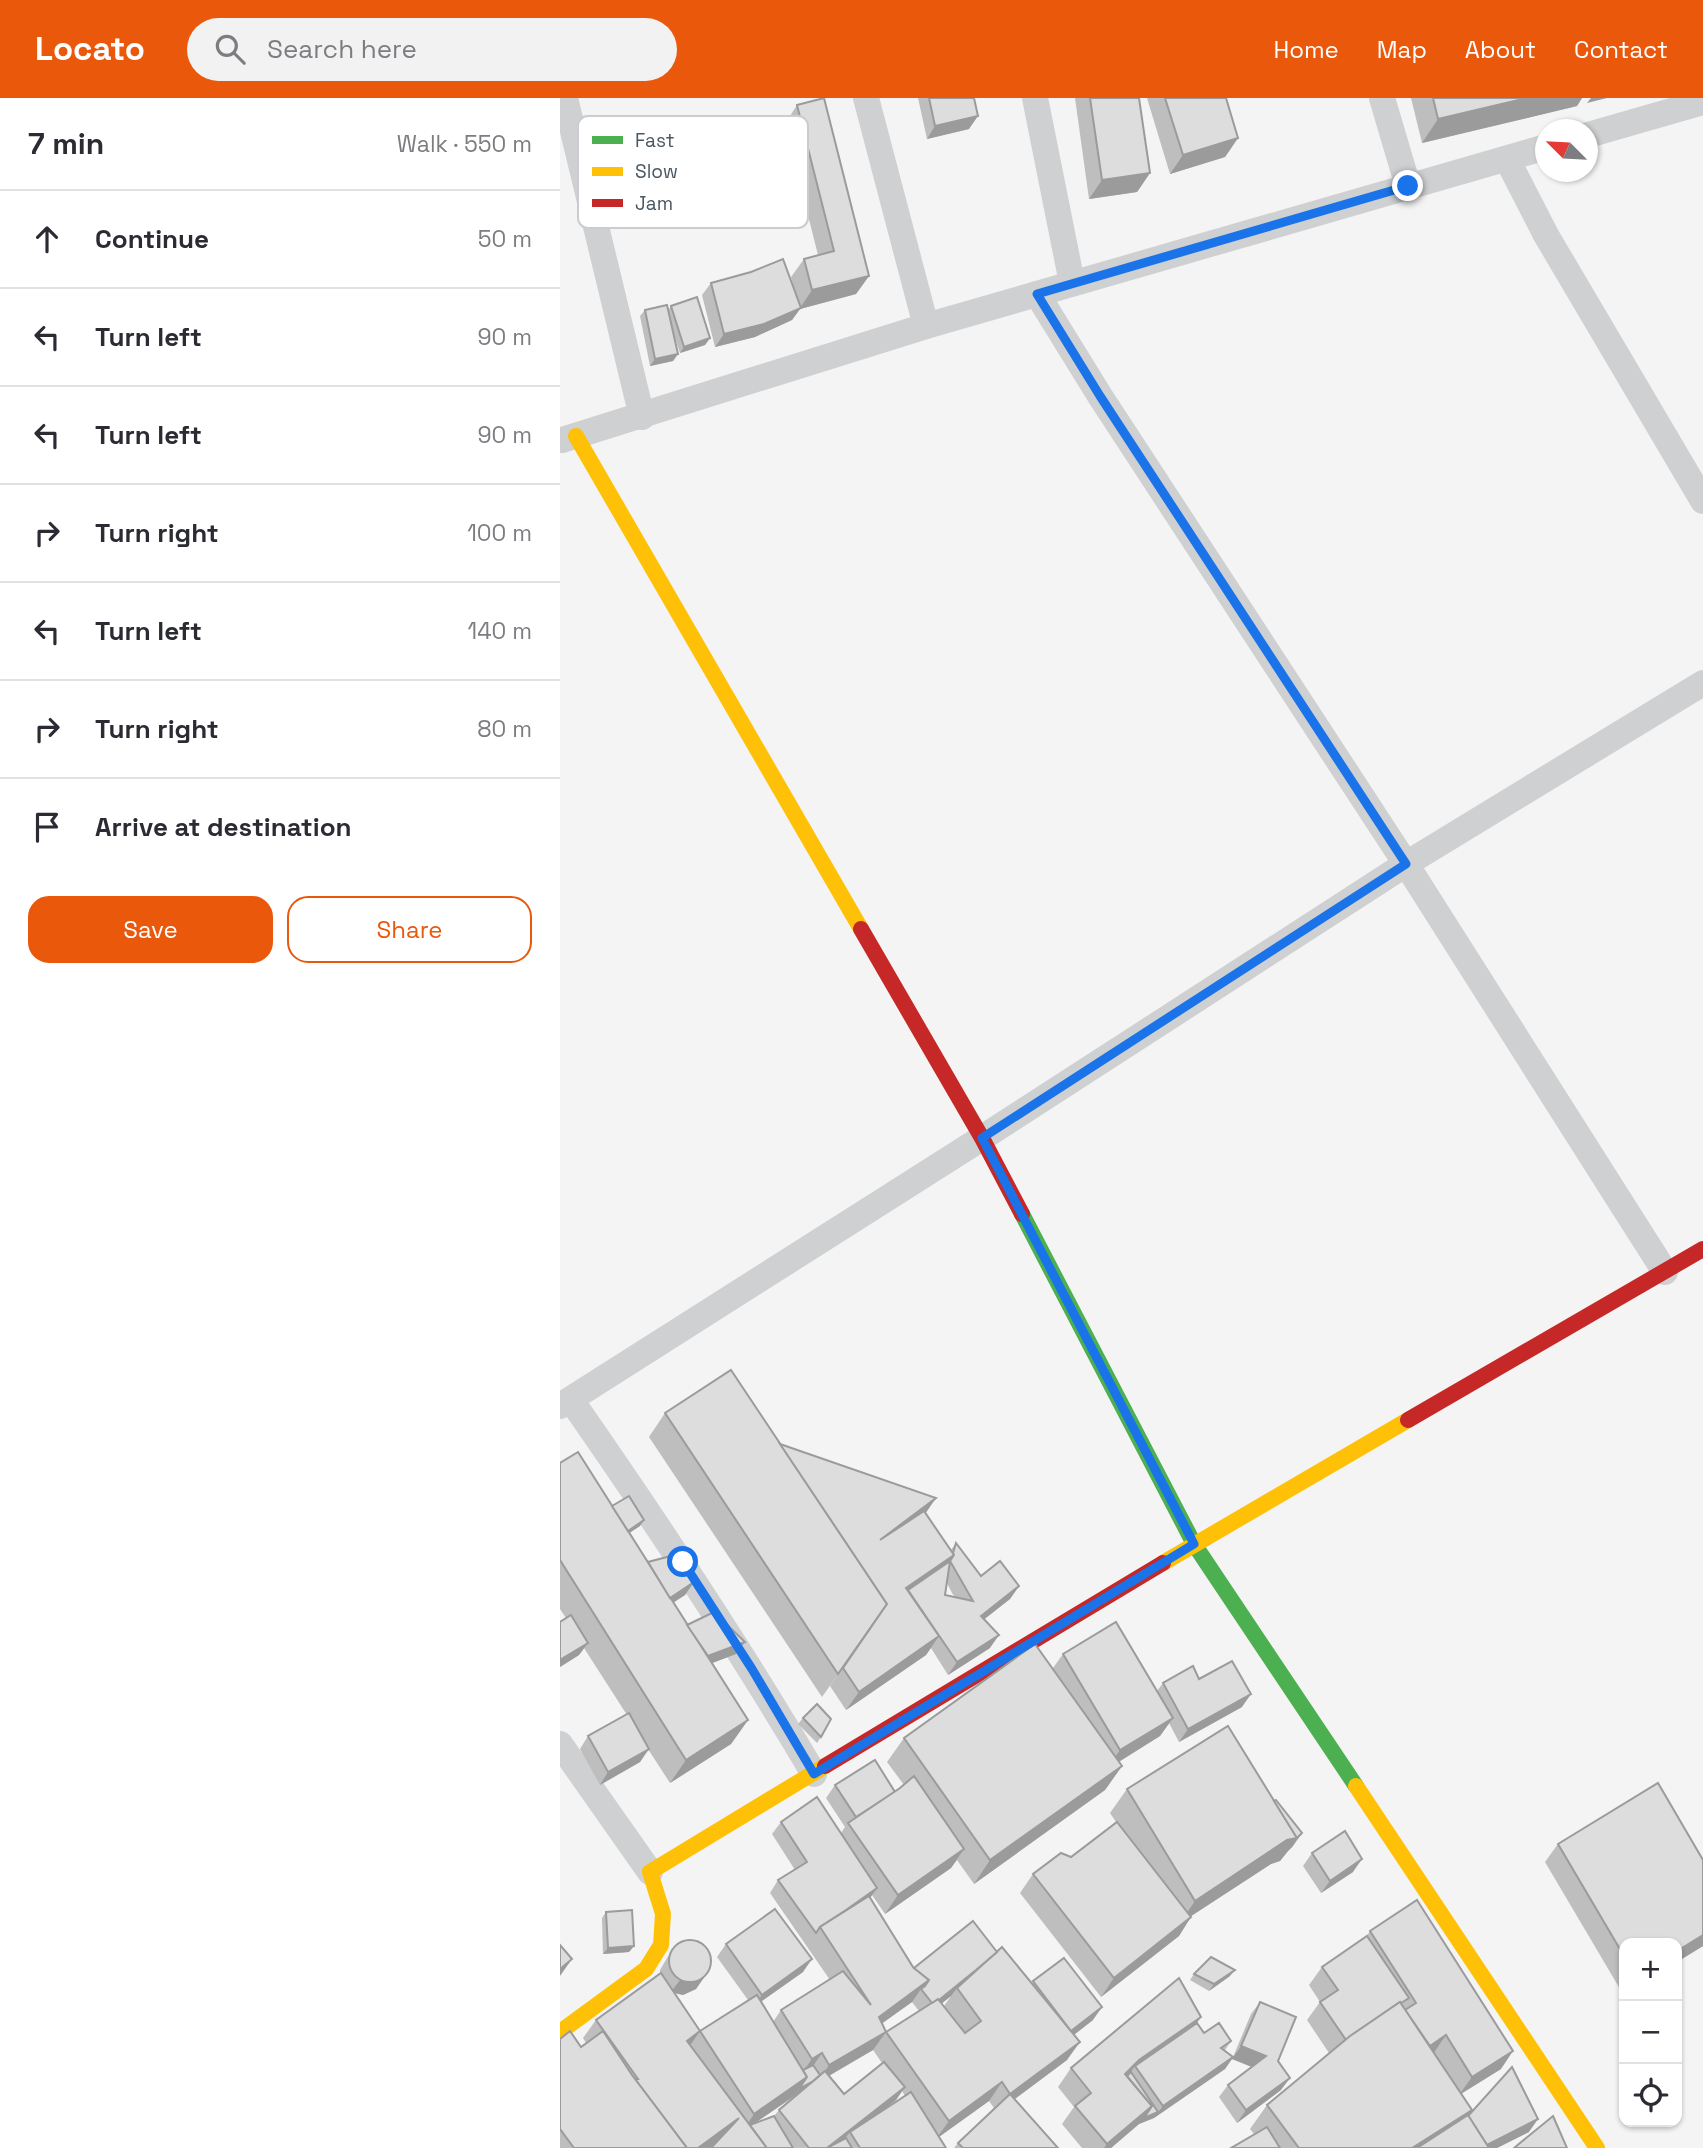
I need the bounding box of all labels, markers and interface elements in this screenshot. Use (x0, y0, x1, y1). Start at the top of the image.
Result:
search box (187, 18, 677, 81)
text: Locato (35, 28, 145, 70)
icon: search (211, 30, 249, 68)
text: Search here (267, 32, 417, 66)
text: Home (1273, 34, 1339, 65)
text: Map (1377, 34, 1427, 65)
text: About (1465, 34, 1536, 65)
text: Contact (1574, 34, 1668, 65)
legend (578, 116, 808, 228)
north arrow (1535, 119, 1598, 182)
text: 7 min (28, 124, 104, 163)
text: Fast (635, 128, 675, 153)
text: Walk · 550 m (397, 129, 532, 159)
text: Slow (635, 159, 678, 184)
route end (1392, 170, 1423, 201)
text: Jam (635, 191, 673, 216)
icon: ahead (28, 220, 66, 258)
text: Continue (95, 222, 209, 256)
text: 50 m (478, 224, 532, 254)
icon: left (28, 318, 66, 356)
text: Turn left (95, 320, 202, 354)
text: 90 m (477, 322, 532, 352)
icon: left (28, 416, 66, 454)
text: Turn left (95, 418, 202, 452)
text: 90 m (477, 420, 532, 450)
icon: right (28, 514, 66, 552)
text: Turn right (95, 516, 219, 550)
text: 100 m (467, 518, 532, 548)
icon: left (28, 612, 66, 650)
text: Turn left (95, 614, 202, 648)
text: 140 m (468, 616, 532, 646)
icon: right (28, 710, 66, 748)
text: Turn right (95, 712, 219, 746)
text: 80 m (477, 714, 532, 744)
icon: arrive (28, 808, 66, 846)
text: Arrive at destination (95, 810, 352, 844)
button: Save (28, 896, 273, 963)
button: Share (287, 896, 532, 963)
route start (667, 1546, 698, 1577)
map controls (1619, 1938, 1682, 2127)
button: + (1619, 1938, 1682, 2001)
button: − (1619, 2001, 1682, 2064)
button: locate (1619, 2064, 1682, 2127)

